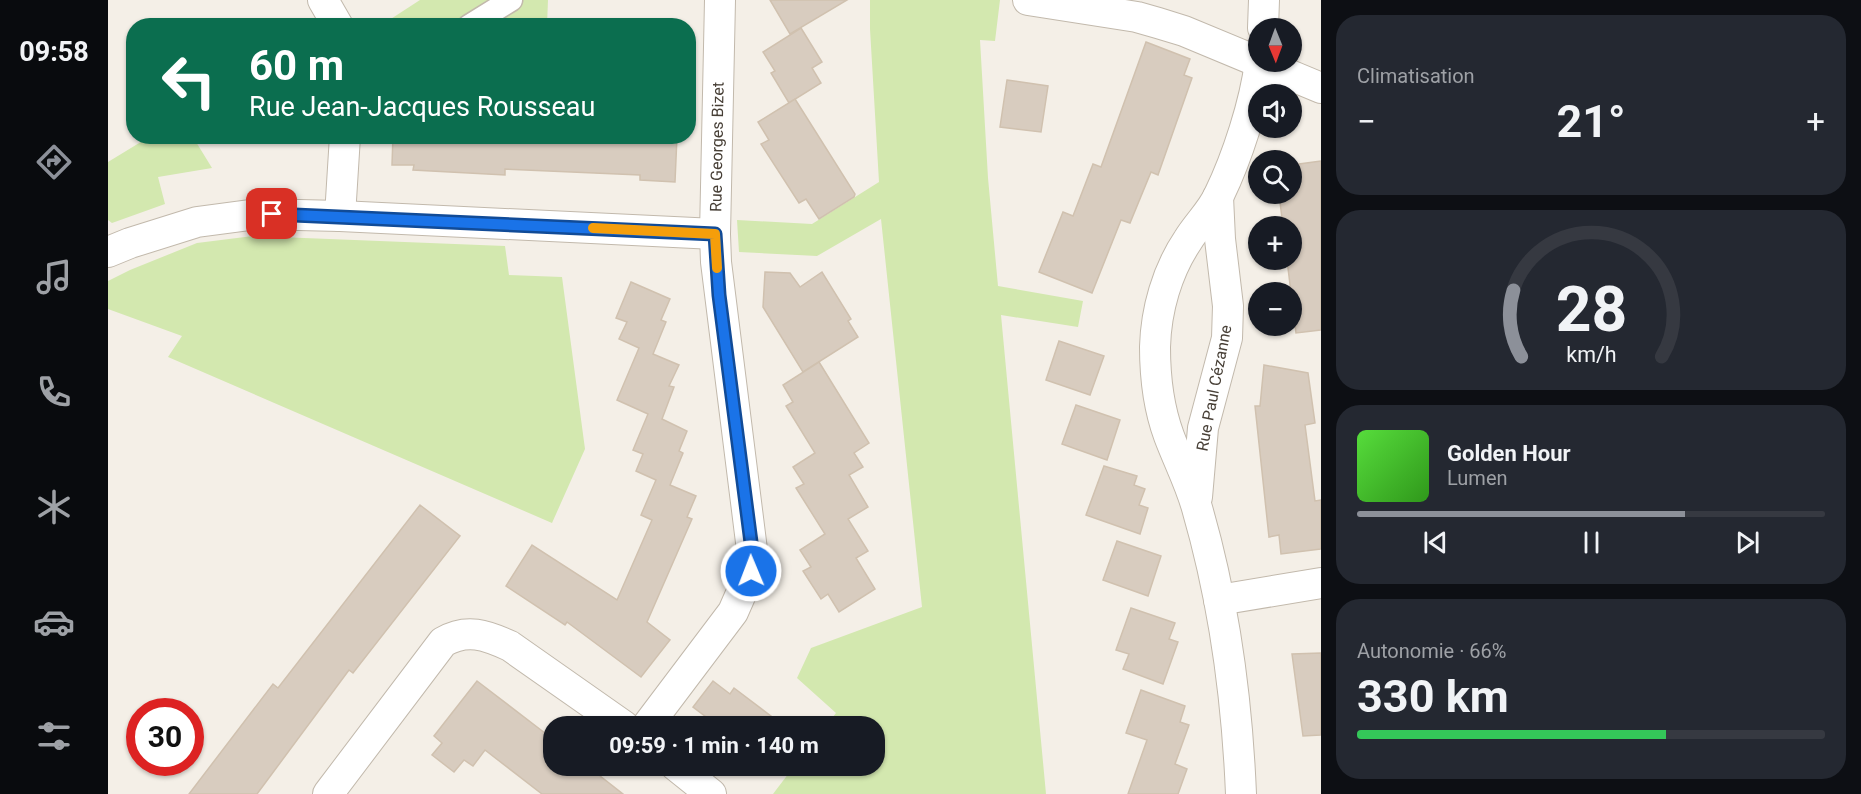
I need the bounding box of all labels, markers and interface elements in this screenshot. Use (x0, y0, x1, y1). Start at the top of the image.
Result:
north arrow (1248, 18, 1302, 72)
map controls (1248, 18, 1302, 336)
text: 09:58 (19, 36, 89, 68)
text: 60 m (249, 41, 344, 90)
icon: left (150, 42, 228, 120)
text: Climatisation (1357, 64, 1475, 88)
street label: Rue Georges Bizet (706, 82, 728, 212)
button: sound (1248, 84, 1302, 138)
text: Rue Jean-Jacques Rousseau (249, 91, 595, 123)
text: 21° (1556, 95, 1626, 148)
text: − (1357, 102, 1376, 141)
text: + (1806, 102, 1825, 141)
icon: directions (33, 141, 75, 183)
button: search (1248, 150, 1302, 204)
pin (246, 188, 297, 239)
icon: arrive (255, 197, 288, 230)
button: + (1248, 216, 1302, 270)
icon: music (33, 256, 75, 298)
text: 28 (1555, 273, 1627, 346)
button: − (1248, 282, 1302, 336)
street label: Rue Paul Cézanne (1192, 323, 1236, 453)
text: km/h (1566, 342, 1616, 367)
icon: phone (33, 371, 75, 413)
text: Golden Hour (1447, 441, 1571, 466)
text: Lumen (1447, 466, 1508, 490)
icon: climate (33, 486, 75, 528)
icon: previous (1419, 526, 1452, 559)
icon: pause (1575, 526, 1608, 559)
icon: next (1731, 526, 1764, 559)
position arrow (719, 539, 783, 603)
icon: car (33, 601, 75, 643)
text: Autonomie · 66% (1357, 639, 1506, 663)
text: 330 km (1357, 670, 1509, 723)
speed limit sign: 30 (126, 698, 204, 776)
icon: filters (33, 715, 75, 757)
text: 09:59 · 1 min · 140 m (609, 733, 819, 758)

